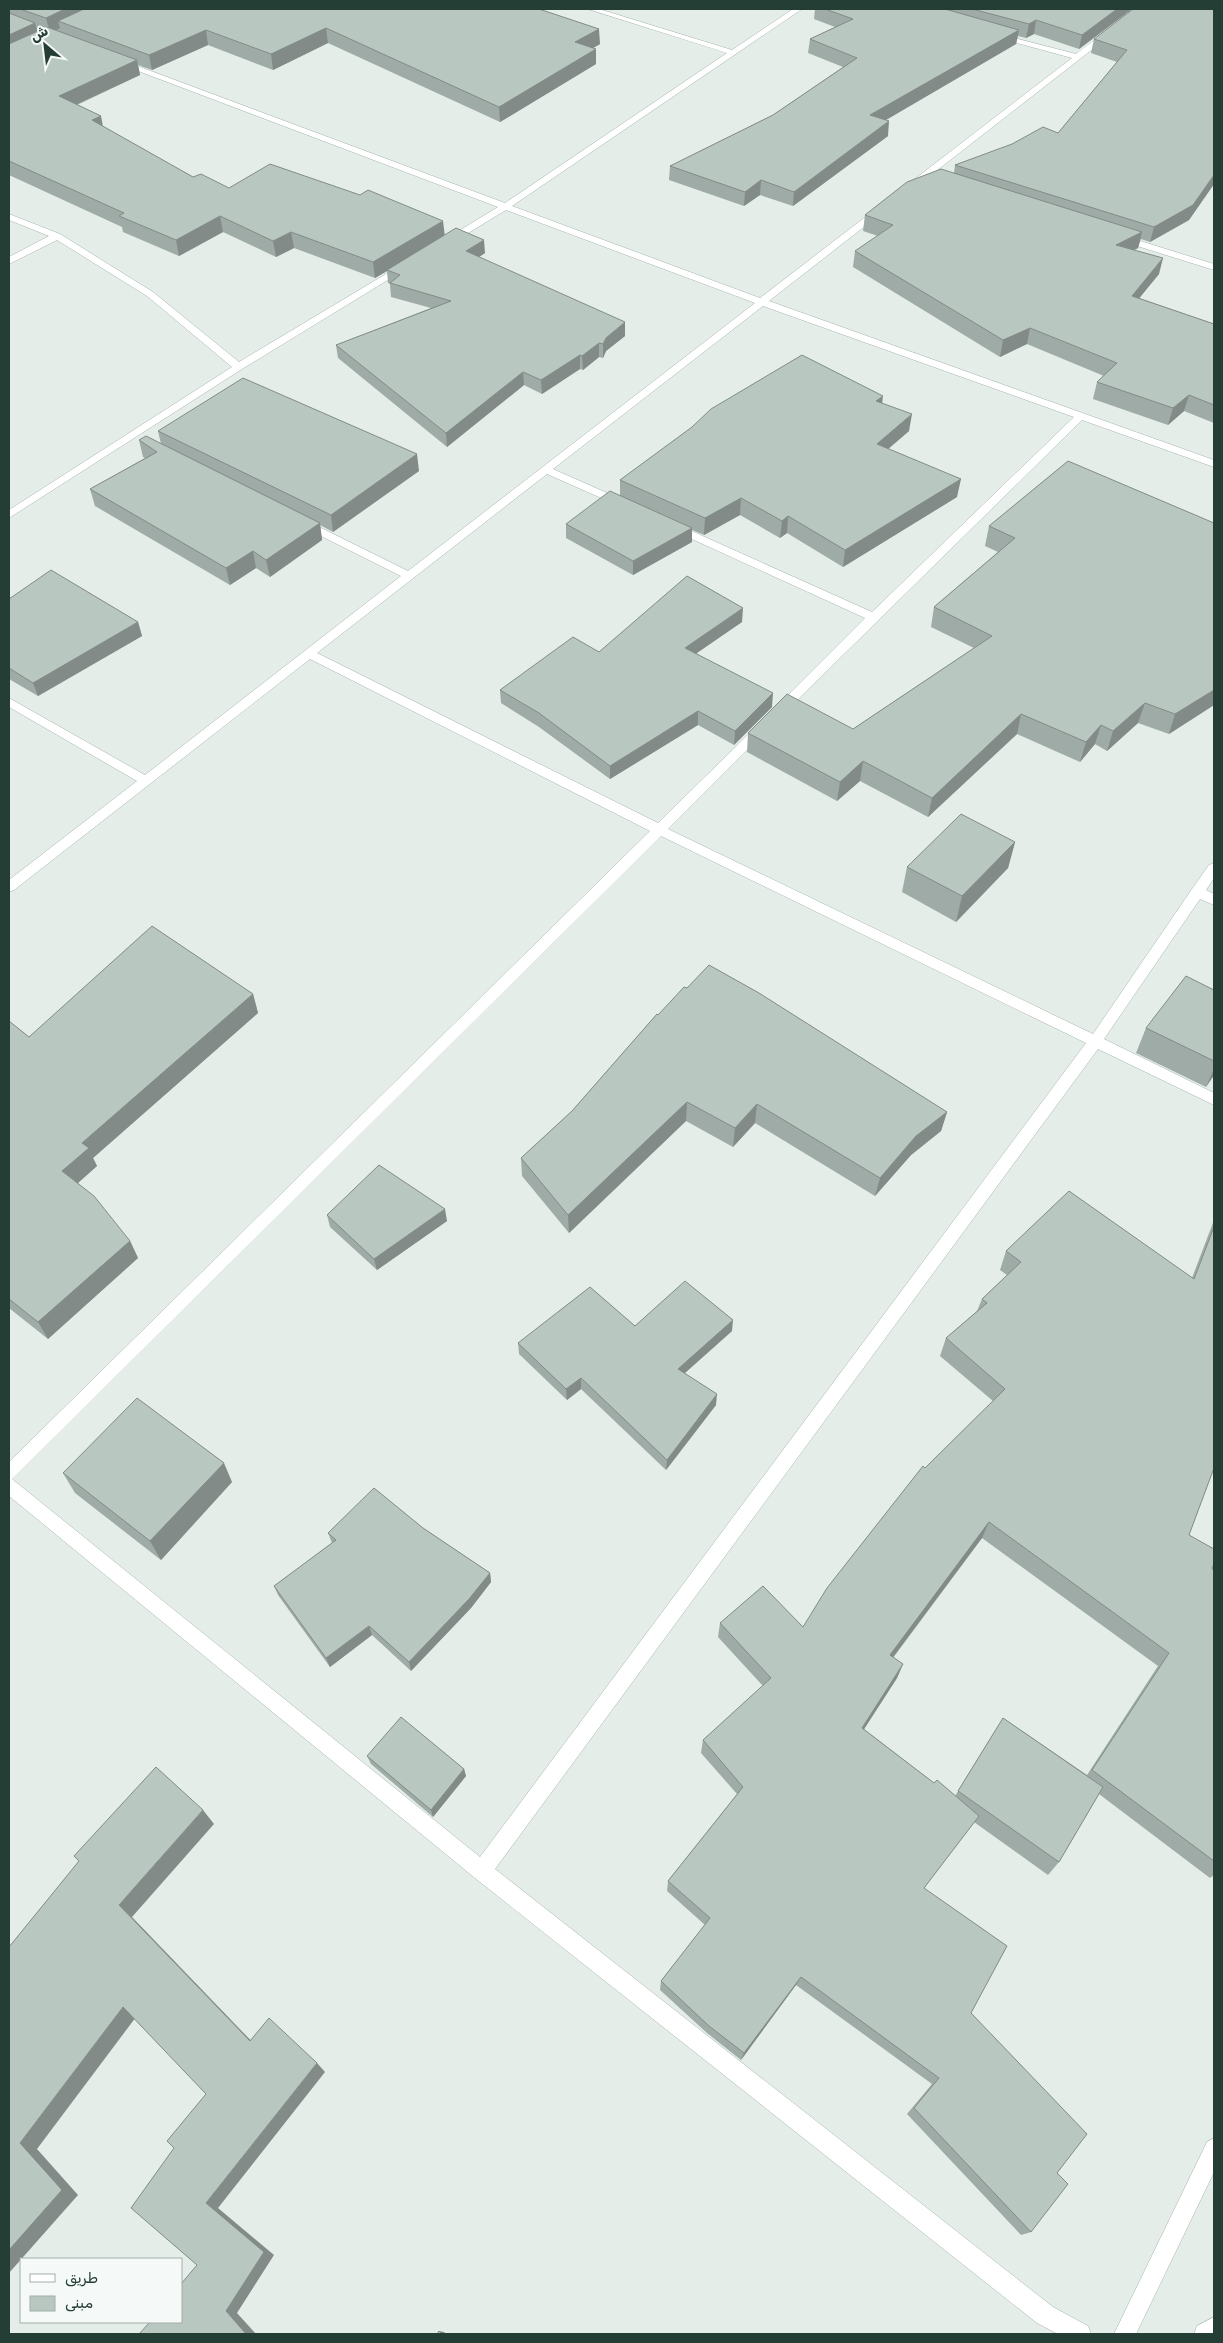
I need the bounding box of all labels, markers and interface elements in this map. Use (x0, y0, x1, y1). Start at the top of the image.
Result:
north arrow (20, 20, 70, 70)
text: ش (27, 22, 51, 46)
legend (20, 2258, 182, 2323)
text: طريق (65, 2269, 98, 2287)
text: مبنى (65, 2294, 93, 2312)

